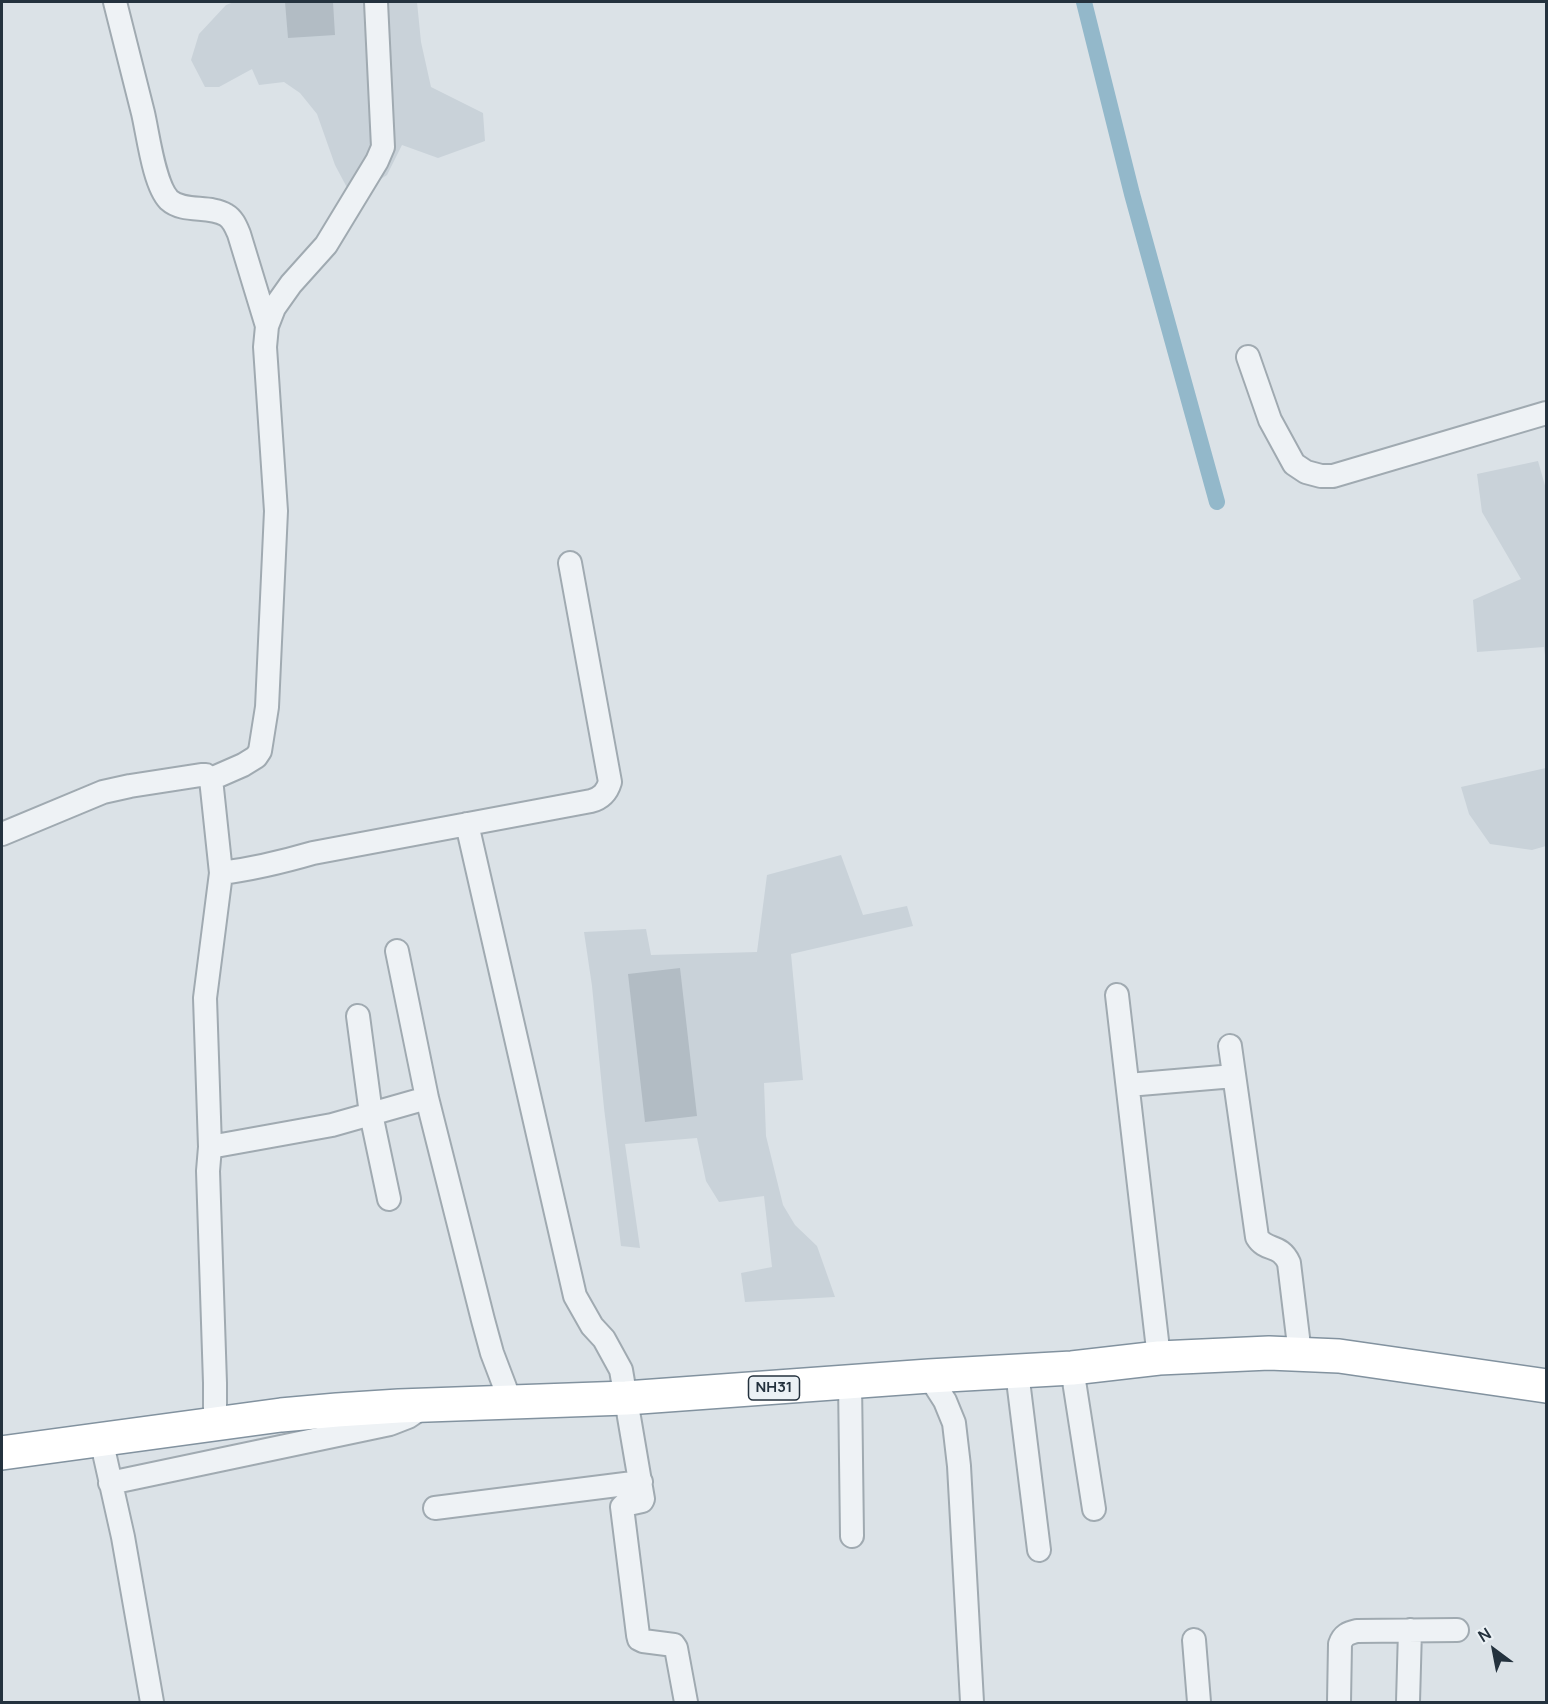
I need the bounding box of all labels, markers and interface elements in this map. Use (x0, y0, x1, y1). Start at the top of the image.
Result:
road number: NH31 (748, 1376, 800, 1400)
north arrow (1464, 1620, 1524, 1680)
text: N (1474, 1622, 1495, 1647)

